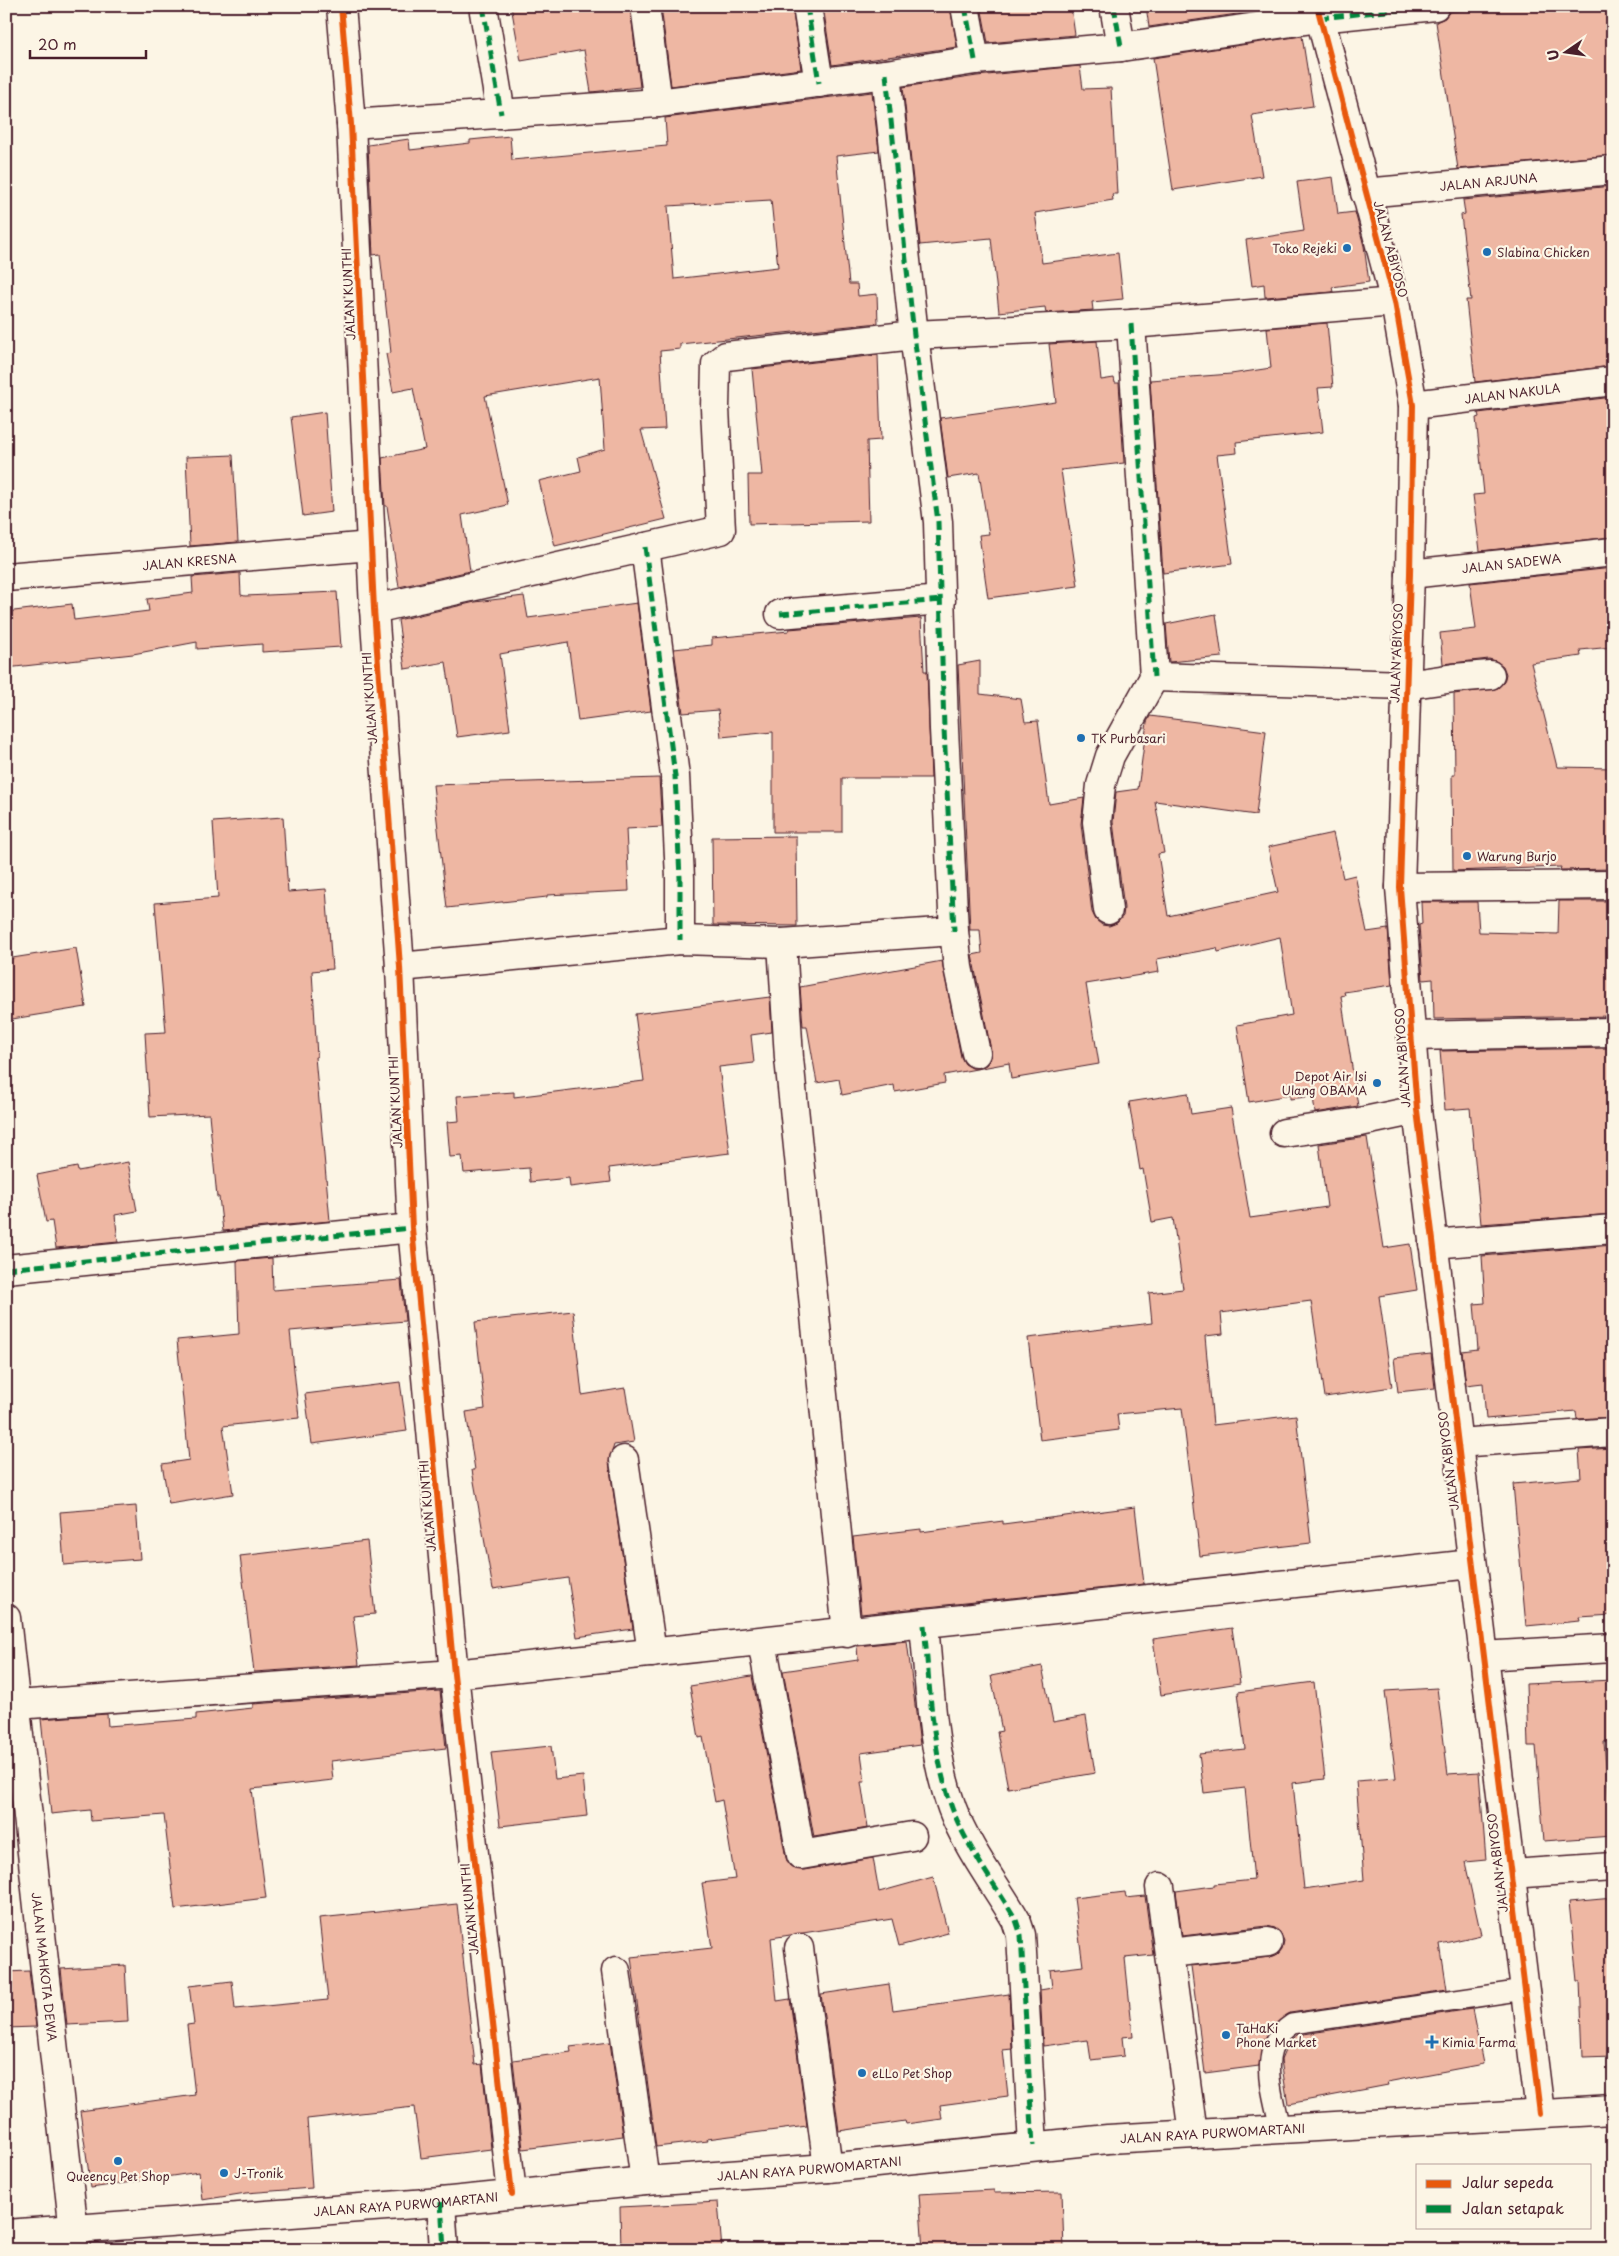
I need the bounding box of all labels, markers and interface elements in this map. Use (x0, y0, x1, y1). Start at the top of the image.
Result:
scale bar (30, 28, 146, 60)
north arrow (1542, 28, 1592, 78)
text: 20 m (38, 32, 77, 55)
text: U (1541, 47, 1564, 63)
street label: JALAN ARJUNA (1439, 168, 1538, 195)
street label: JALAN ABIYOSO (1369, 198, 1413, 300)
place label: Toko Rejeki (1272, 239, 1337, 257)
marker: Toko Rejeki (1341, 242, 1353, 254)
place label: Slabina Chicken (1497, 243, 1590, 261)
marker: Slabina Chicken (1481, 246, 1493, 258)
street label: JALAN KUNTHI (337, 247, 359, 341)
street label: JALAN NAKULA (1463, 378, 1561, 408)
street label: JALAN KRESNA (142, 548, 237, 574)
street label: JALAN SADEWA (1461, 549, 1562, 577)
street label: JALAN ABIYOSO (1385, 603, 1407, 703)
street label: JALAN KUNTHI (357, 651, 381, 745)
place label: TK Purbasari (1091, 729, 1166, 747)
marker: TK Purbasari (1075, 732, 1087, 744)
place label: Warung Burjo (1477, 847, 1557, 865)
marker: Warung Burjo (1461, 850, 1473, 862)
street label: JALAN ABIYOSO (1390, 1008, 1414, 1108)
street label: JALAN KUNTHI (384, 1055, 406, 1149)
place label: Depot Air Isi Ulang OBAMA (1282, 1067, 1367, 1099)
marker: Depot Air Isi Ulang OBAMA (1371, 1077, 1383, 1089)
street label: JALAN ABIYOSO (1433, 1410, 1463, 1512)
street label: JALAN KUNTHI (414, 1459, 440, 1553)
street label: JALAN ABIYOSO (1482, 1812, 1512, 1914)
street label: JALAN KUNTHI (455, 1862, 483, 1956)
street label: JALAN MAHKOTA DEWA (27, 1891, 62, 2042)
place label: TaHaKi Phone Market (1236, 2019, 1317, 2051)
marker: TaHaKi Phone Market (1220, 2029, 1232, 2041)
place label: Kimia Farma (1442, 2033, 1516, 2051)
marker: Kimia Farma (1426, 2036, 1438, 2048)
place label: eLLo Pet Shop (872, 2064, 952, 2082)
marker: eLLo Pet Shop (856, 2067, 868, 2079)
street label: JALAN RAYA PURWOMARTANI (1120, 2119, 1306, 2147)
street label: JALAN RAYA PURWOMARTANI (716, 2151, 903, 2185)
marker: Queency Pet Shop (112, 2155, 124, 2167)
place label: J-Tronik (234, 2164, 284, 2182)
legend (1416, 2164, 1592, 2228)
place label: Queency Pet Shop (66, 2167, 170, 2185)
marker: J-Tronik (218, 2167, 230, 2179)
text: Jalur sepeda (1462, 2170, 1554, 2193)
street label: JALAN RAYA PURWOMARTANI (313, 2187, 499, 2220)
text: Jalan setapak (1462, 2196, 1564, 2219)

